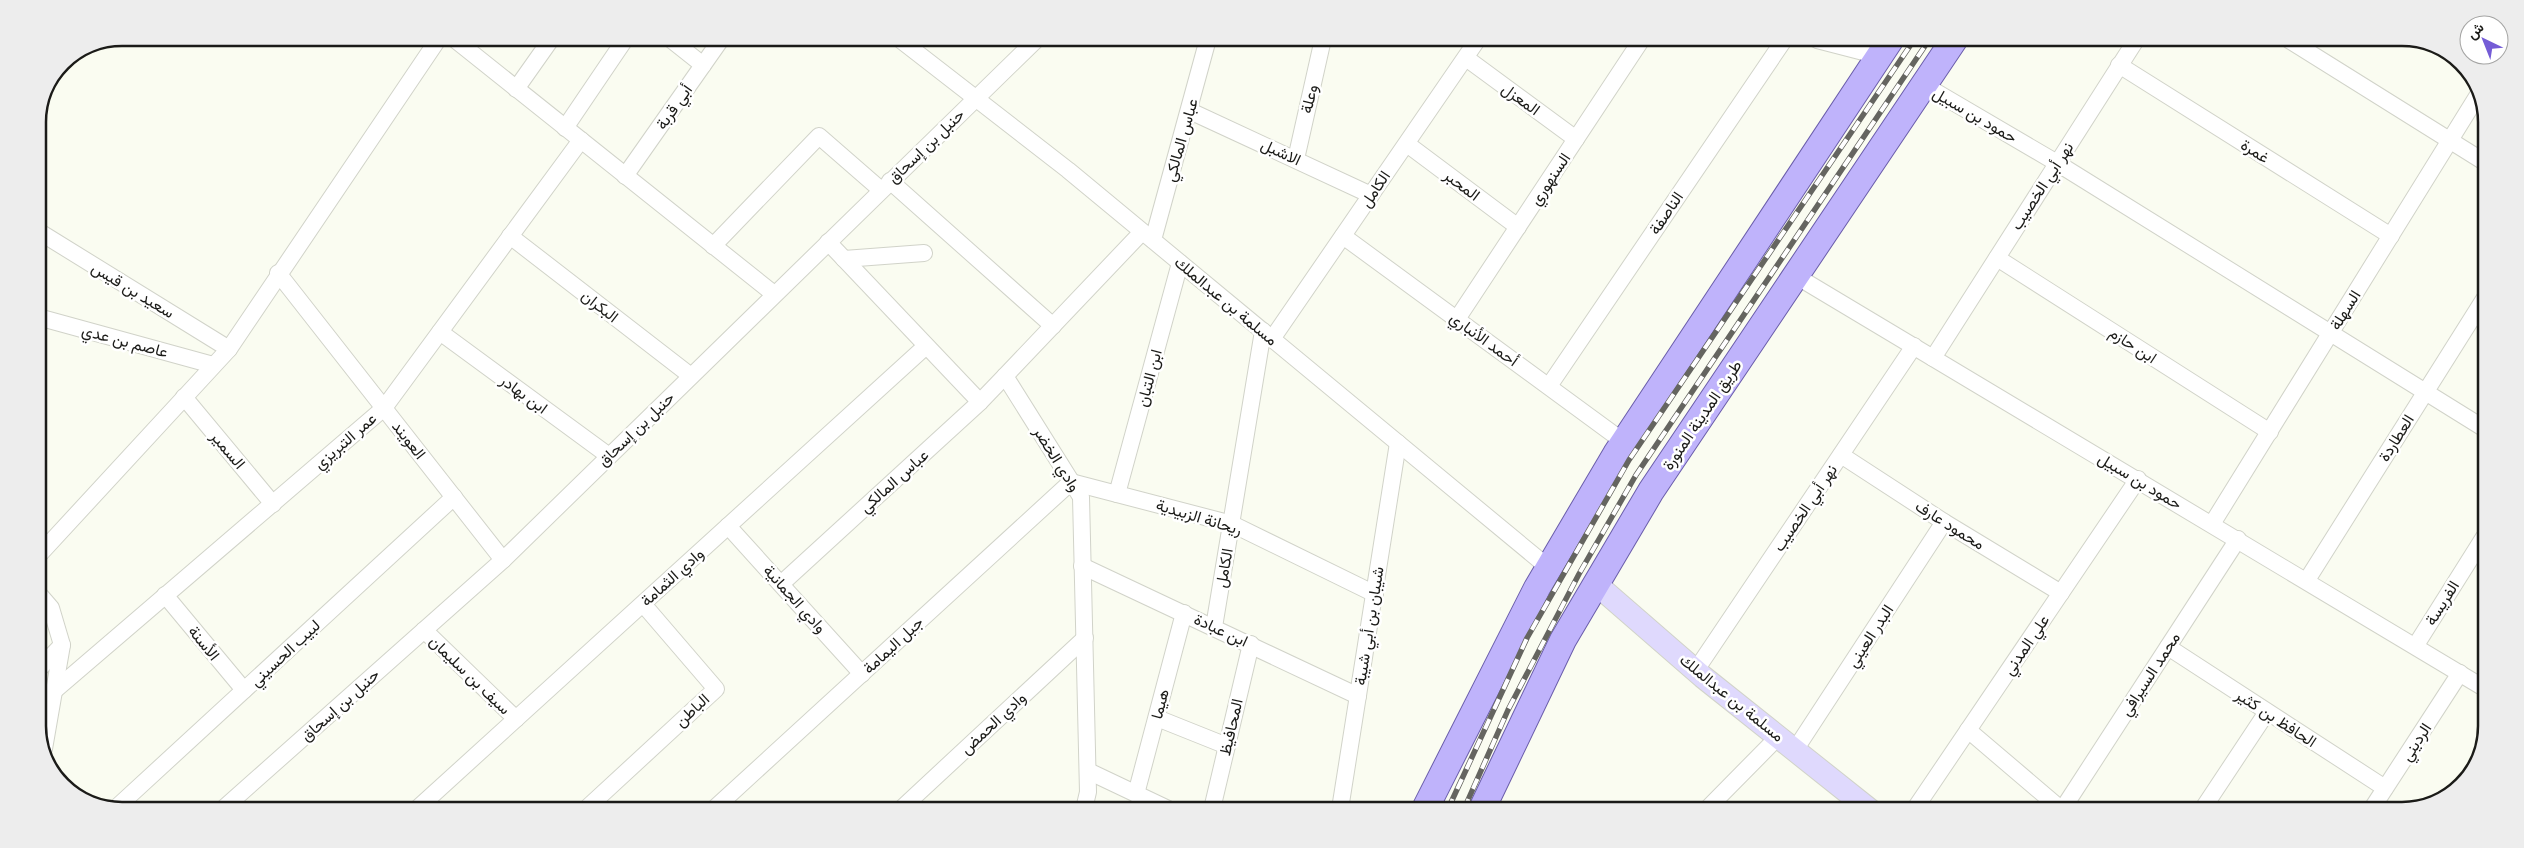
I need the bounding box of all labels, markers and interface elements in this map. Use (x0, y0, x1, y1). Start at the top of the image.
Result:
north arrow (2459, 15, 2509, 65)
text: ش (2464, 19, 2488, 43)
street label: المعزل (1498, 79, 1544, 120)
street label: أبي قربة (652, 81, 700, 135)
street label: وعلة (1296, 83, 1322, 115)
street label: حمود بن سبيل (1929, 83, 2021, 148)
street label: عباس المالكي (1160, 96, 1206, 185)
street label: حنبل بن إسحاق (884, 105, 969, 188)
street label: الاشبل (1258, 135, 1304, 170)
street label: غمرة (2237, 135, 2273, 168)
street label: نهر أبي الخصيب (2007, 139, 2081, 236)
street label: السنهوري (1526, 149, 1578, 211)
street label: المحبر (1439, 165, 1484, 205)
street label: الكامل (1356, 167, 1395, 211)
street label: الناصفة (1645, 188, 1687, 238)
street label: مسلمة بن عبدالملك (1170, 252, 1281, 350)
street label: سعيد بن قيس (88, 258, 178, 323)
street label: البكران (577, 286, 622, 327)
street label: السهلة (2326, 287, 2365, 334)
street label: أحمد الأنباري (1444, 308, 1522, 374)
street label: عاصم بن عدي (79, 320, 170, 366)
street label: ابن حازم (2105, 323, 2160, 368)
street label: ابن التبان (1132, 347, 1167, 409)
street label: طريق المدينة المنورة (1658, 356, 1747, 474)
street label: ابن بهادر (495, 370, 551, 418)
street label: حنبل بن إسحاق (594, 388, 679, 471)
street label: عمر التبريزي (310, 409, 383, 476)
street label: العطاردة (2374, 411, 2419, 466)
street label: العويند (387, 417, 430, 464)
street label: وادي الخضر (1026, 422, 1084, 497)
street label: السمير (205, 426, 249, 473)
street label: عباس المالكي (856, 445, 935, 520)
street label: حمود بن سبيل (2094, 449, 2186, 514)
street label: نهر أبي الخصيب (1769, 461, 1844, 557)
street label: ريحانة الزبيدية (1153, 495, 1244, 540)
street label: محمود عارف (1911, 496, 1988, 555)
street label: وادي الثمامة (637, 544, 710, 613)
street label: الكامل (1211, 547, 1238, 589)
street label: وادي الجمانية (757, 561, 831, 640)
street label: شيبان بن أبي شيبة (1350, 565, 1392, 687)
street label: الفريسة (2421, 577, 2464, 629)
street label: البدر العيني (1843, 601, 1901, 673)
street label: ابن عبادة (1191, 609, 1251, 652)
street label: علي المدني (1999, 611, 2056, 681)
street label: جبل اليمامة (859, 612, 928, 678)
street label: لبيب الحسيني (246, 616, 327, 693)
street label: الأسنة (184, 622, 224, 664)
street label: محمد السيرافي (2116, 629, 2187, 722)
street label: سيف بن سليمان (425, 632, 514, 719)
street label: مسلمة بن عبدالملك (1675, 650, 1788, 747)
street label: حنبل بن إسحاق (297, 665, 384, 746)
street label: الحافظ بن كثير (2231, 684, 2320, 752)
street label: هيما (1147, 687, 1173, 721)
street label: وادي الحمض (956, 688, 1032, 761)
street label: الباطن (671, 689, 714, 731)
street label: المحافيظ (1215, 697, 1247, 757)
street label: الرديني (2397, 719, 2439, 767)

